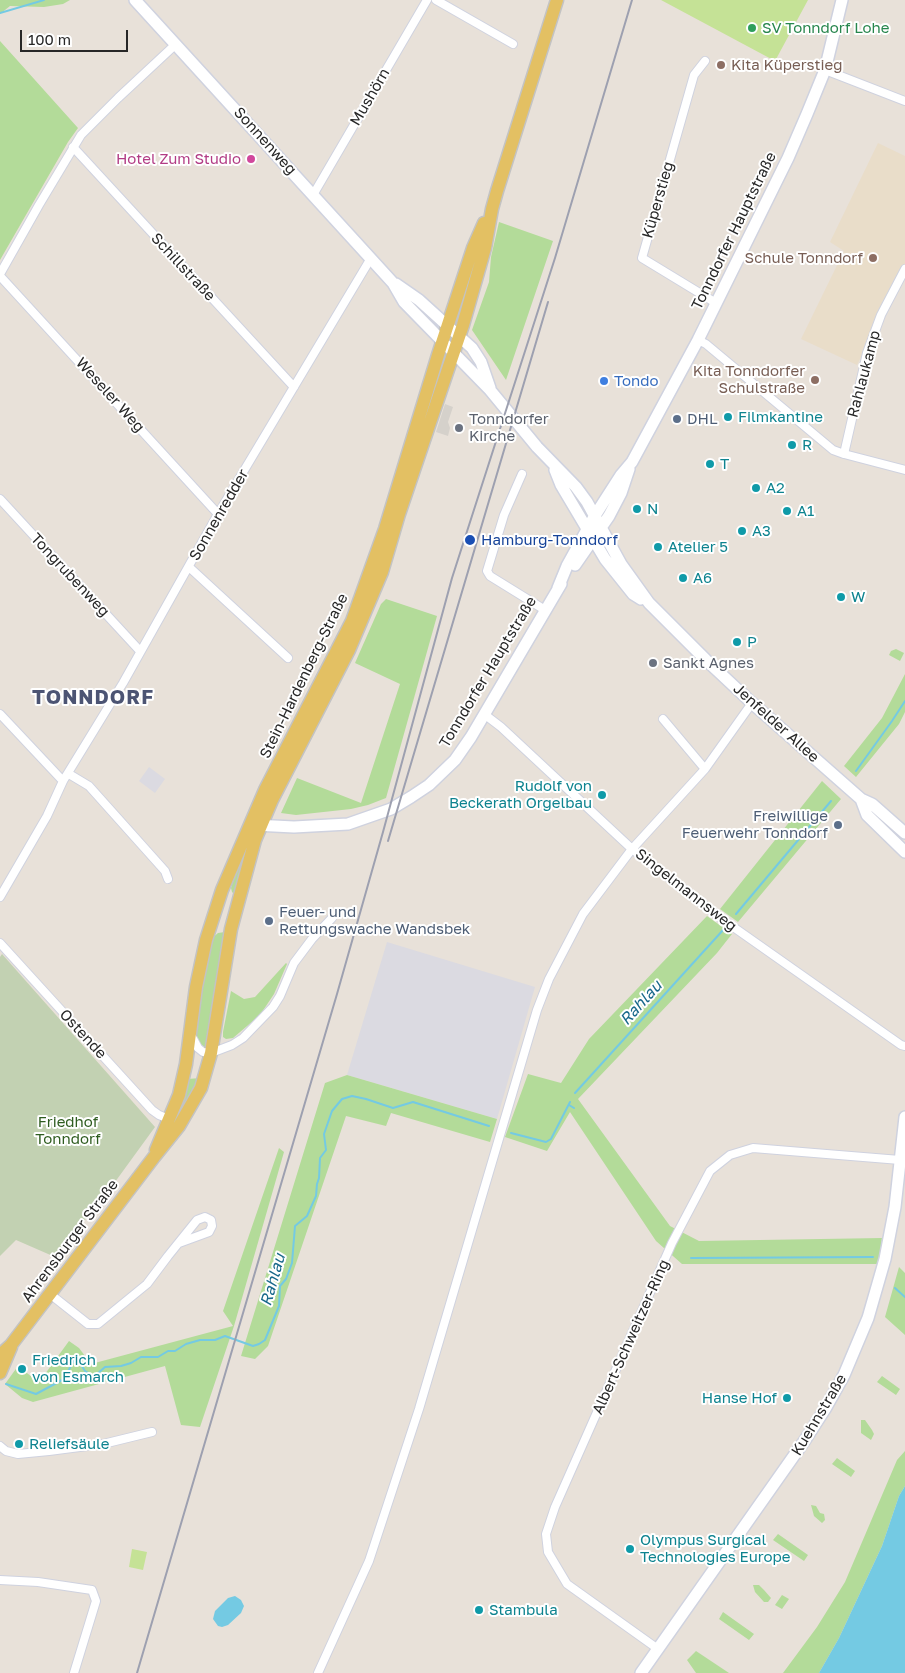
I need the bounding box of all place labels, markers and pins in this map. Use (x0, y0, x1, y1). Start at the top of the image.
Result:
place label: SV Tonndorf Lohe (762, 19, 889, 37)
marker: SV Tonndorf Lohe (746, 22, 758, 34)
place label: Kita Küperstieg (731, 56, 842, 74)
marker: Kita Küperstieg (715, 59, 727, 71)
place label: Hotel Zum Studio (116, 150, 241, 168)
marker: Hotel Zum Studio (245, 153, 257, 165)
place label: Schule Tonndorf (745, 249, 863, 267)
marker: Schule Tonndorf (867, 252, 879, 264)
place label: Kita Tonndorfer Schulstraße (693, 362, 805, 397)
place label: Tondo (614, 372, 658, 390)
marker: Kita Tonndorfer Schulstraße (809, 374, 821, 386)
marker: Tondo (598, 375, 610, 387)
place label: Filmkantine (738, 408, 823, 426)
place label: Tonndorfer Kirche (469, 410, 549, 445)
place label: DHL (687, 410, 717, 428)
marker: Filmkantine (722, 411, 734, 423)
marker: DHL (671, 413, 683, 425)
marker: Tonndorfer Kirche (453, 422, 465, 434)
place label: R (802, 436, 812, 454)
marker: R (786, 439, 798, 451)
place label: T (720, 455, 729, 473)
marker: T (704, 458, 716, 470)
place label: A2 (766, 479, 785, 497)
marker: A2 (750, 482, 762, 494)
place label: N (647, 500, 658, 518)
place label: A1 (797, 502, 814, 520)
marker: N (631, 503, 643, 515)
marker: A1 (781, 505, 793, 517)
place label: A3 (752, 522, 771, 540)
marker: A3 (736, 525, 748, 537)
place label: Hamburg-Tonndorf (481, 531, 618, 549)
marker: Hamburg-Tonndorf (463, 533, 477, 547)
place label: Atelier 5 (668, 538, 728, 556)
marker: Atelier 5 (652, 541, 664, 553)
place label: A6 (693, 569, 712, 587)
marker: A6 (677, 572, 689, 584)
place label: W (851, 588, 865, 606)
marker: W (835, 591, 847, 603)
place label: P (747, 633, 757, 651)
marker: P (731, 636, 743, 648)
place label: Sankt Agnes (663, 654, 754, 672)
marker: Sankt Agnes (647, 657, 659, 669)
place label: Rudolf von Beckerath Orgelbau (449, 777, 592, 812)
marker: Rudolf von Beckerath Orgelbau (596, 789, 608, 801)
place label: Freiwillige Feuerwehr Tonndorf (682, 807, 828, 842)
marker: Freiwillige Feuerwehr Tonndorf (832, 819, 844, 831)
place label: Feuer- und Rettungswache Wandsbek (279, 903, 470, 938)
marker: Feuer- und Rettungswache Wandsbek (263, 915, 275, 927)
place label: Friedrich von Esmarch (32, 1351, 124, 1386)
marker: Friedrich von Esmarch (16, 1363, 28, 1375)
place label: Hanse Hof (702, 1389, 777, 1407)
marker: Hanse Hof (781, 1392, 793, 1404)
place label: Reliefsäule (29, 1435, 109, 1453)
marker: Reliefsäule (13, 1438, 25, 1450)
place label: Olympus Surgical Technologies Europe (640, 1531, 790, 1566)
marker: Olympus Surgical Technologies Europe (624, 1543, 636, 1555)
place label: Stambula (489, 1601, 558, 1619)
marker: Stambula (473, 1604, 485, 1616)

